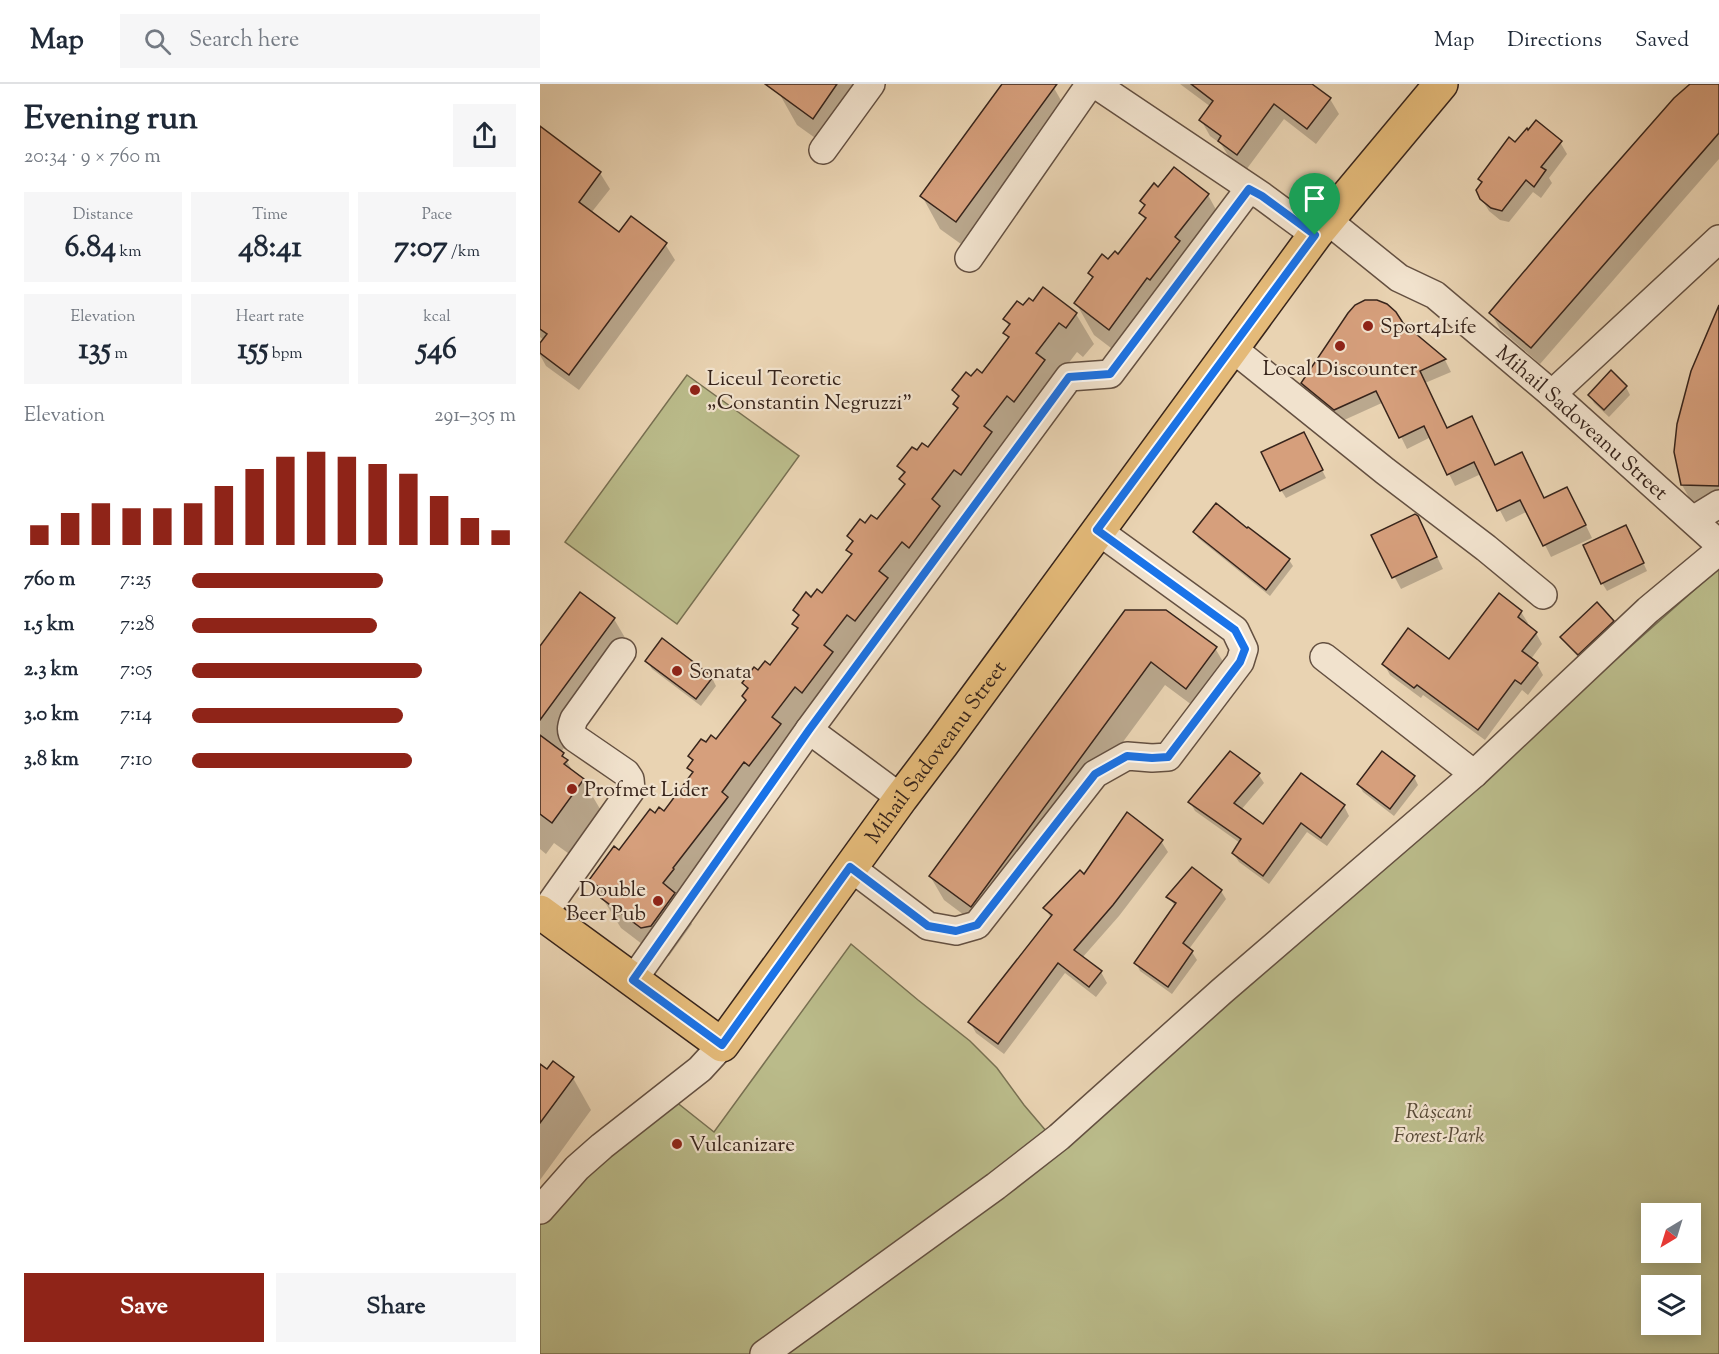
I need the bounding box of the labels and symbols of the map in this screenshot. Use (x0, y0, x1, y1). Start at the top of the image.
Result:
pin (1289, 173, 1340, 235)
place label: Sport4Life (1380, 313, 1477, 343)
marker: Sport4Life (1361, 319, 1375, 333)
marker: Local Discounter (1333, 339, 1347, 353)
street label: Mihail Sadoveanu Street (1488, 339, 1674, 508)
place label: Local Discounter (1263, 355, 1417, 385)
place label: Liceul Teoretic „Constantin Negruzzi” (707, 365, 912, 419)
marker: Liceul Teoretic „Constantin Negruzzi” (688, 383, 702, 397)
street label: Mihail Sadoveanu Street (859, 655, 1015, 851)
place label: Sonata (689, 658, 752, 688)
marker: Sonata (670, 664, 684, 678)
place label: Profmet Lider (584, 776, 709, 806)
marker: Profmet Lider (565, 782, 579, 796)
place label: Double Beer Pub (566, 876, 646, 930)
marker: Double Beer Pub (651, 894, 665, 908)
park label: Râșcani Forest-Park (1393, 1098, 1485, 1152)
place label: Vulcanizare (689, 1131, 795, 1161)
marker: Vulcanizare (670, 1137, 684, 1151)
north arrow (1641, 1203, 1701, 1263)

